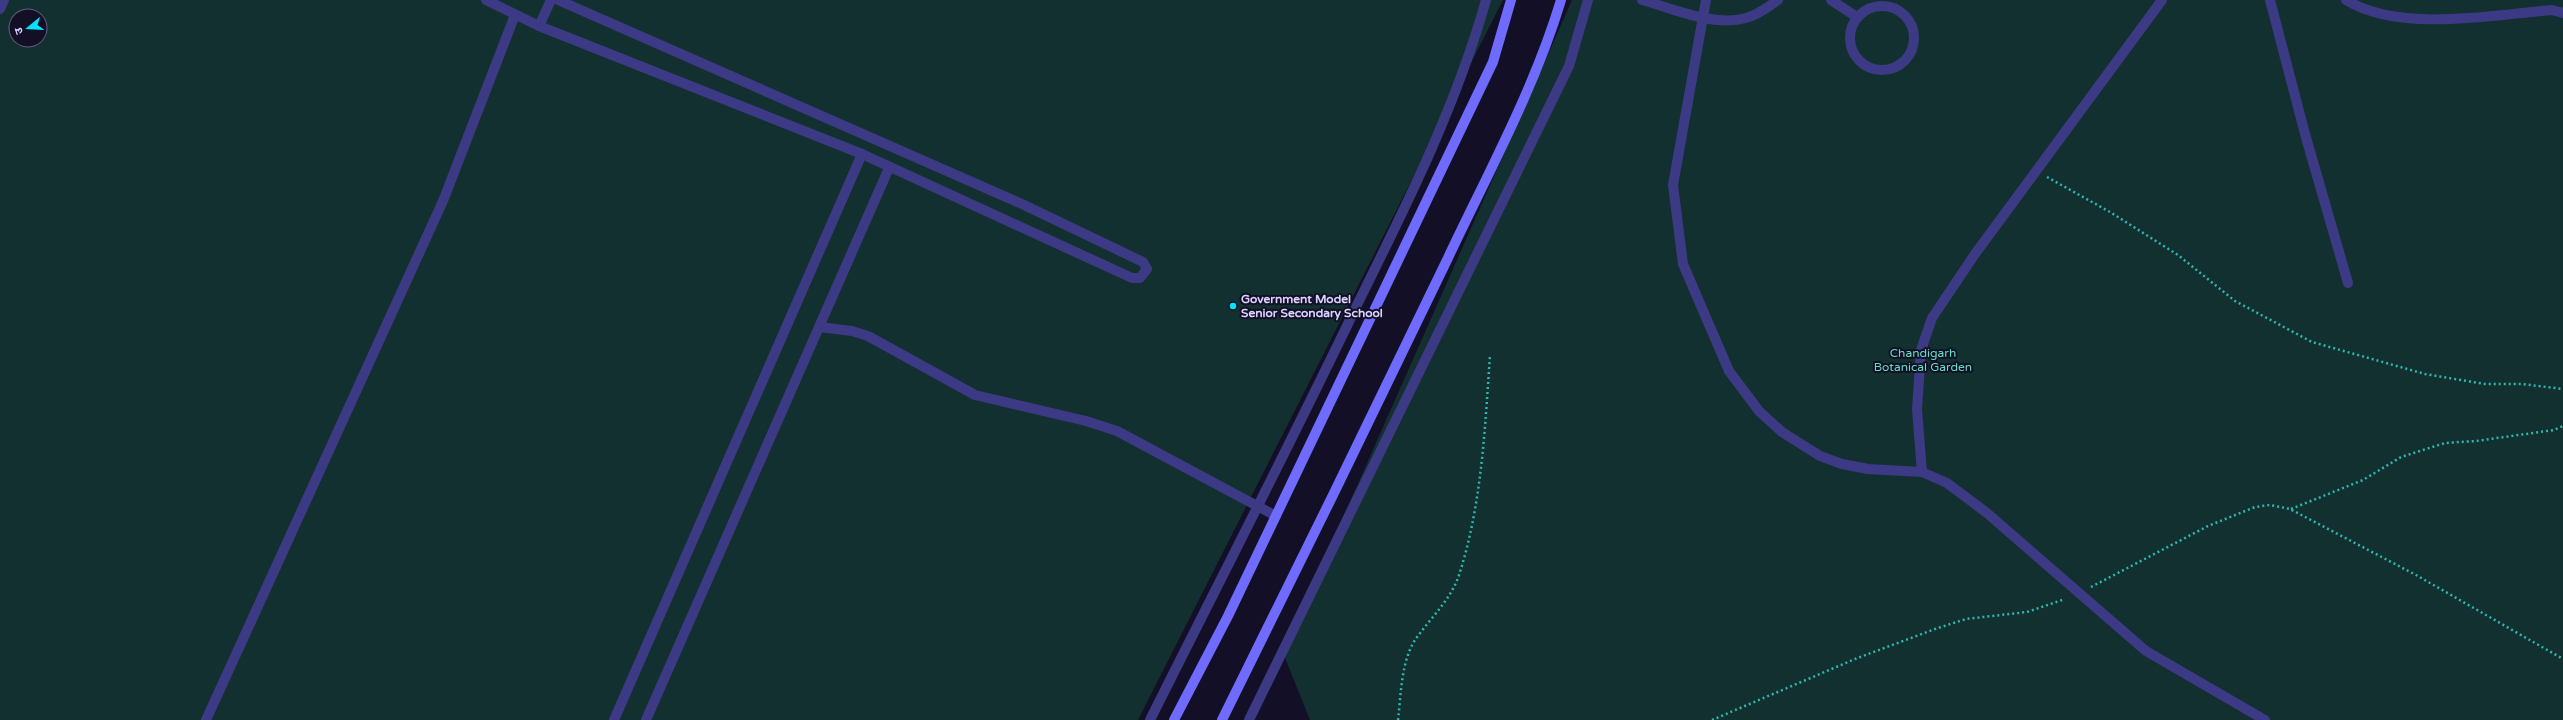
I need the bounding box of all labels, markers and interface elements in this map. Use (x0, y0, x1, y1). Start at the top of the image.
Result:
north arrow (8, 8, 48, 48)
text: उ (12, 25, 26, 36)
place label: Government Model Senior Secondary School (1241, 292, 1383, 321)
marker: Government Model Senior Secondary School (1228, 301, 1238, 311)
park label: Chandigarh Botanical Garden (1874, 346, 1972, 374)

